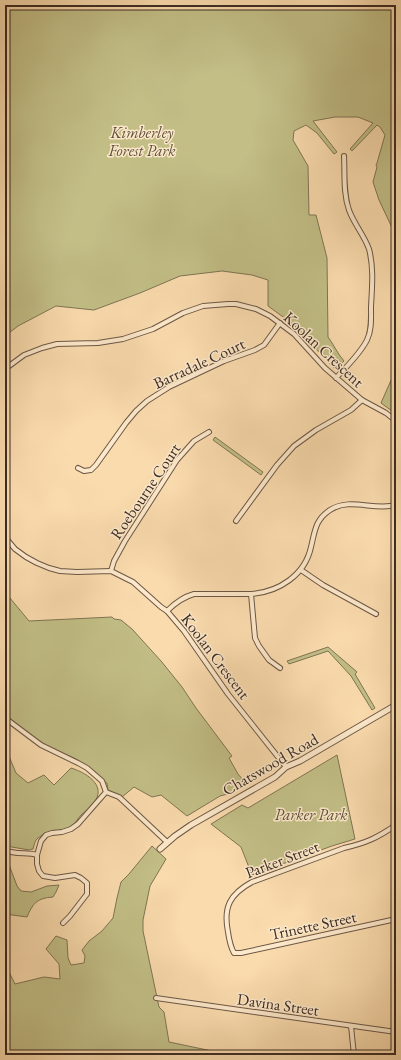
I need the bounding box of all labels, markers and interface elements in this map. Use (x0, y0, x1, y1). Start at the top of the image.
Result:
park label: Kimberley Forest Park (107, 122, 176, 161)
street label: Koolan Crescent (279, 307, 368, 392)
street label: Barradale Court (150, 333, 248, 394)
street label: Roebourne Court (106, 439, 185, 543)
street label: Koolan Crescent (176, 609, 255, 704)
street label: Chatswood Road (219, 728, 323, 800)
park label: Parker Park (274, 804, 348, 825)
street label: Parker Street (242, 836, 322, 883)
street label: Trinette Street (268, 906, 358, 945)
street label: Davina Street (236, 988, 320, 1021)

